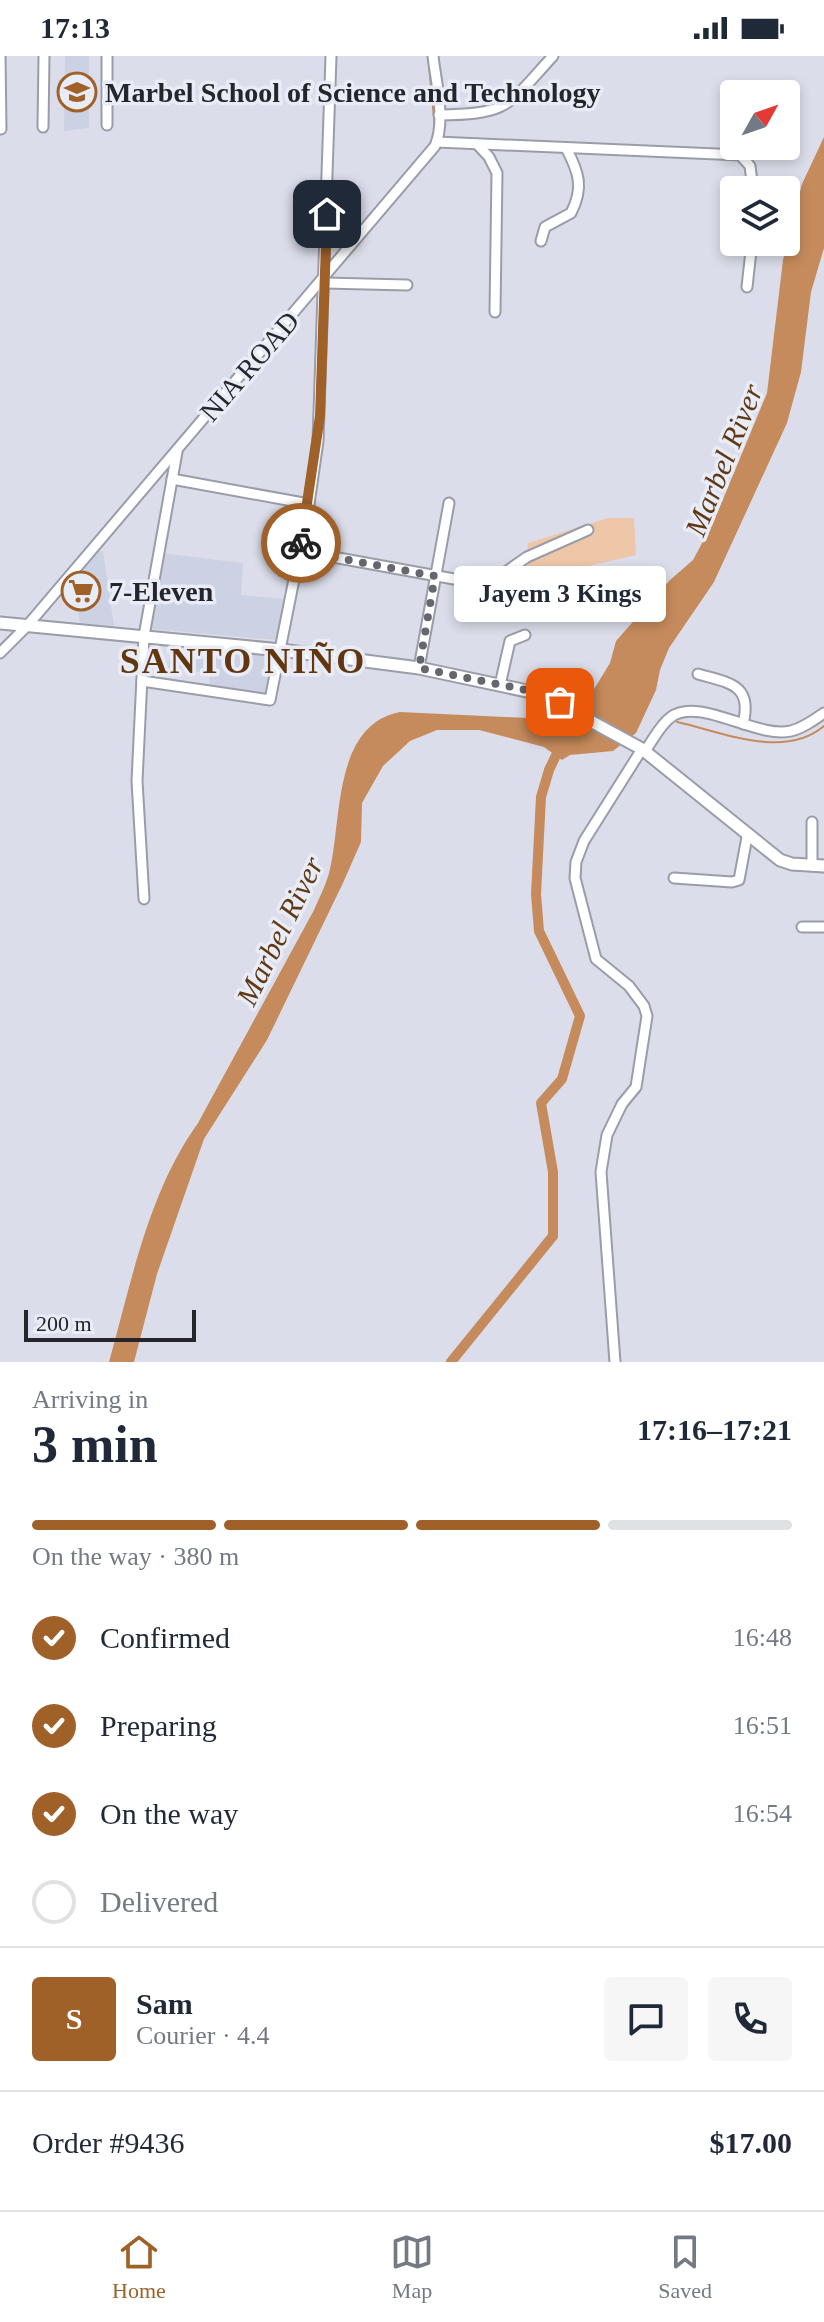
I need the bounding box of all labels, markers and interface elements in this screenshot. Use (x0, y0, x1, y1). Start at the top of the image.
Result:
text: 17:13 (40, 11, 110, 44)
school or university icon: Marbel School of Science and Technology (56, 71, 98, 113)
place label: Marbel School of Science and Technology (105, 77, 600, 108)
north arrow (720, 80, 800, 160)
map controls (720, 80, 800, 256)
button: layers (720, 176, 800, 256)
pin (293, 180, 361, 248)
icon: home (305, 192, 349, 236)
street label: NIA ROAD (194, 305, 305, 427)
water label: Marbel River (678, 379, 769, 541)
courier (261, 503, 341, 583)
icon: bike (279, 521, 323, 565)
callout: Jayem 3 Kings (454, 566, 666, 622)
supermarket icon: 7-Eleven (60, 570, 102, 612)
place label: 7-Eleven (109, 576, 214, 607)
text: Jayem 3 Kings (478, 579, 642, 608)
district label: SANTO NIÑO (120, 641, 366, 681)
pin (526, 668, 594, 736)
icon: bag (538, 680, 582, 724)
water label: Marbel River (229, 851, 330, 1011)
scale bar (24, 1306, 196, 1342)
text: 200 m (36, 1311, 92, 1336)
text: Arriving in (32, 1385, 148, 1414)
text: 17:16–17:21 (637, 1413, 792, 1446)
text: 3 min (32, 1416, 158, 1473)
text: On the way · 380 m (32, 1542, 239, 1571)
icon: check (32, 1616, 76, 1660)
text: Confirmed (100, 1621, 230, 1654)
text: 16:48 (733, 1623, 792, 1652)
icon: check (32, 1704, 76, 1748)
text: Preparing (100, 1709, 217, 1742)
text: 16:51 (733, 1711, 792, 1740)
icon: check (32, 1792, 76, 1836)
text: On the way (100, 1797, 238, 1830)
text: 16:54 (733, 1799, 792, 1828)
text: Delivered (100, 1885, 218, 1918)
button: chat (604, 1977, 688, 2061)
button: phone (708, 1977, 792, 2061)
text: Sam (136, 1987, 193, 2020)
text: S (66, 2002, 82, 2035)
text: Courier · 4.4 (136, 2021, 270, 2050)
text: Order #9436 (32, 2126, 184, 2159)
text: $17.00 (710, 2126, 792, 2159)
tab: Home (112, 2230, 166, 2304)
tab: Map (390, 2230, 434, 2304)
tab: Saved (658, 2230, 712, 2304)

